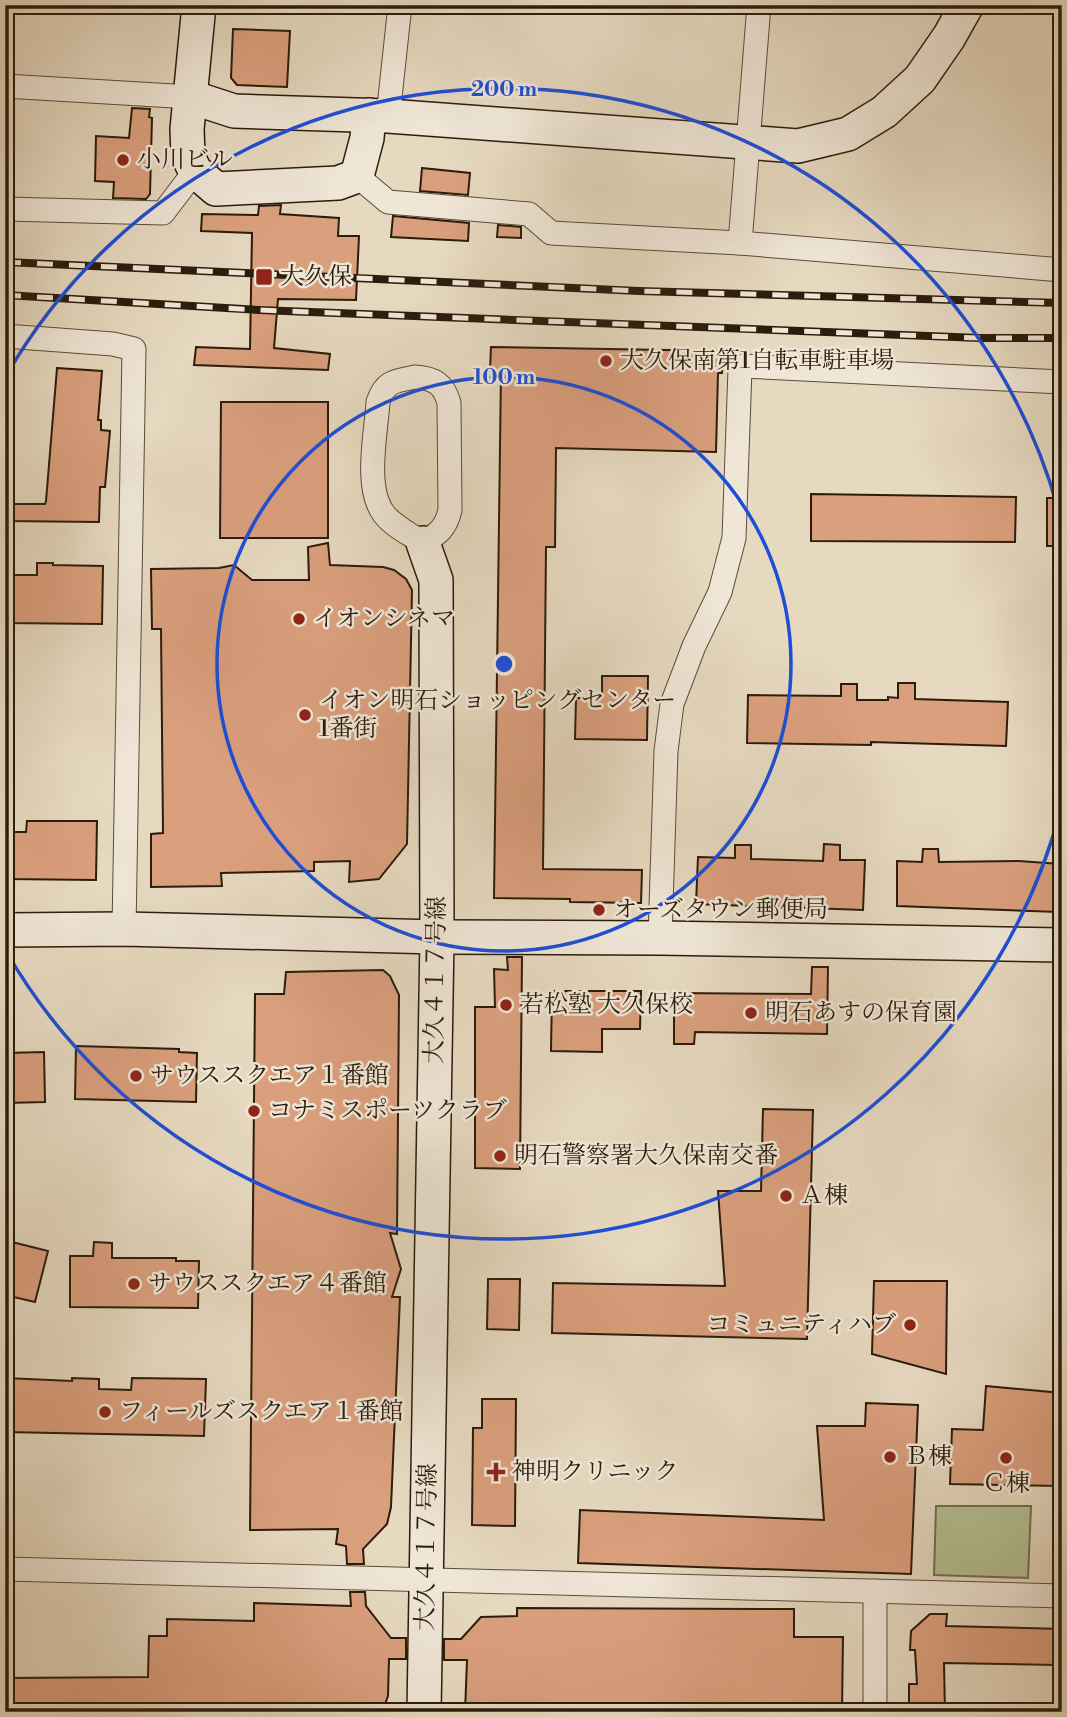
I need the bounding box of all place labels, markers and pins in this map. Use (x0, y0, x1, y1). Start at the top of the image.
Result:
place label: 小川ビル (137, 145, 233, 175)
marker: 小川ビル (115, 152, 131, 168)
place label: 大久保 (280, 262, 352, 292)
marker: 大久保 (254, 267, 274, 287)
place label: 大久保南第1自転車駐車場 (620, 346, 894, 376)
marker: 大久保南第1自転車駐車場 (598, 353, 614, 369)
place label: イオンシネマ (313, 604, 455, 634)
marker: イオンシネマ (291, 611, 307, 627)
centre of rings (492, 652, 516, 676)
place label: イオン明石ショッピングセンター 1番街 (319, 686, 676, 744)
marker: イオン明石ショッピングセンター 1番街 (297, 707, 313, 723)
place label: オーズタウン郵便局 (613, 895, 828, 925)
marker: オーズタウン郵便局 (591, 902, 607, 918)
place label: 若松塾 大久保校 (520, 990, 693, 1020)
marker: 若松塾 大久保校 (498, 997, 514, 1013)
place label: 明石あすの保育園 (765, 998, 957, 1028)
marker: 明石あすの保育園 (743, 1005, 759, 1021)
place label: サウススクエア１番館 (150, 1061, 389, 1091)
marker: サウススクエア１番館 (128, 1068, 144, 1084)
place label: コナミスポーツクラブ (268, 1096, 507, 1126)
marker: コナミスポーツクラブ (246, 1103, 262, 1119)
place label: 明石警察署大久保南交番 (514, 1141, 778, 1171)
marker: 明石警察署大久保南交番 (492, 1148, 508, 1164)
place label: Ａ棟 (800, 1181, 848, 1211)
marker: Ａ棟 (778, 1188, 794, 1204)
place label: サウススクエア４番館 (148, 1269, 387, 1299)
marker: サウススクエア４番館 (126, 1276, 142, 1292)
place label: コミュニティハブ (706, 1310, 896, 1340)
marker: コミュニティハブ (902, 1317, 918, 1333)
place label: フィールズスクエア１番館 (119, 1397, 403, 1427)
marker: フィールズスクエア１番館 (97, 1404, 113, 1420)
place label: Ｂ棟 (904, 1442, 952, 1472)
marker: Ｂ棟 (882, 1449, 898, 1465)
marker: Ｃ棟 (998, 1450, 1014, 1466)
place label: 神明クリニック (512, 1457, 679, 1487)
marker: 神明クリニック (486, 1462, 506, 1482)
place label: Ｃ棟 (982, 1469, 1030, 1499)

